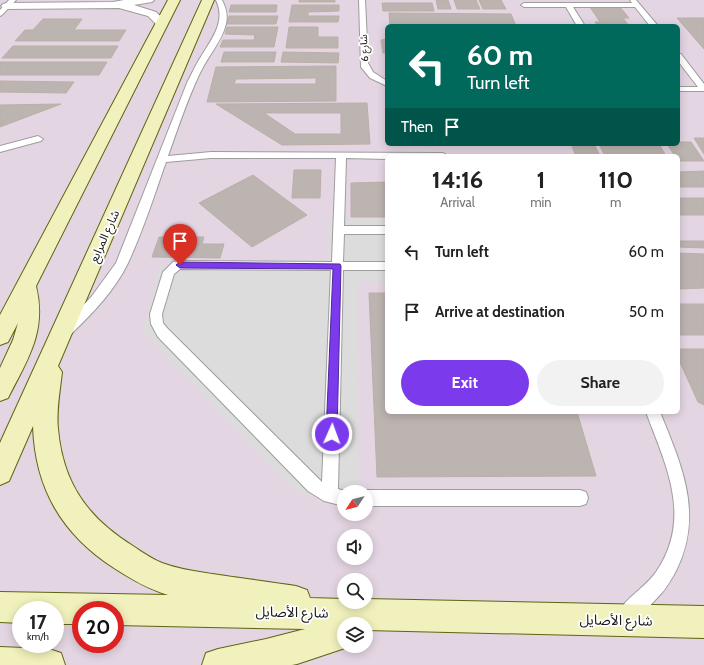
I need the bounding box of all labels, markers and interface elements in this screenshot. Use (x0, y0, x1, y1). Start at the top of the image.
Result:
street label: شارع 6 (357, 34, 372, 62)
text: 60 m (467, 38, 533, 72)
icon: left (401, 40, 453, 92)
text: Turn left (467, 72, 530, 94)
icon: arrive (441, 116, 463, 138)
text: Then (401, 118, 433, 136)
text: 14:16 (432, 165, 483, 194)
text: 1 (536, 165, 545, 194)
text: 110 (598, 165, 633, 194)
text: Arrival (440, 194, 475, 210)
text: min (530, 194, 552, 210)
text: m (610, 194, 621, 210)
street label: شارع المرابع (86, 207, 124, 265)
pin (163, 224, 197, 265)
icon: arrive (169, 230, 191, 252)
icon: left (401, 241, 423, 263)
text: Turn left (435, 243, 489, 261)
text: 60 m (628, 243, 664, 261)
icon: arrive (401, 301, 423, 323)
text: Arrive at destination (435, 303, 565, 321)
text: 50 m (629, 303, 664, 321)
button: Exit (401, 360, 529, 406)
button: Share (537, 360, 664, 406)
position arrow (311, 413, 353, 455)
north arrow (337, 485, 373, 521)
map controls (337, 485, 373, 653)
button: sound (337, 529, 373, 565)
button: search (337, 573, 373, 609)
speed limit sign: 20 (72, 601, 124, 653)
street label: شارع الأصايل (255, 602, 329, 624)
text: 17 (29, 610, 47, 634)
street label: شارع الأصايل (579, 610, 653, 632)
button: layers (337, 617, 373, 653)
text: km/h (27, 630, 49, 643)

